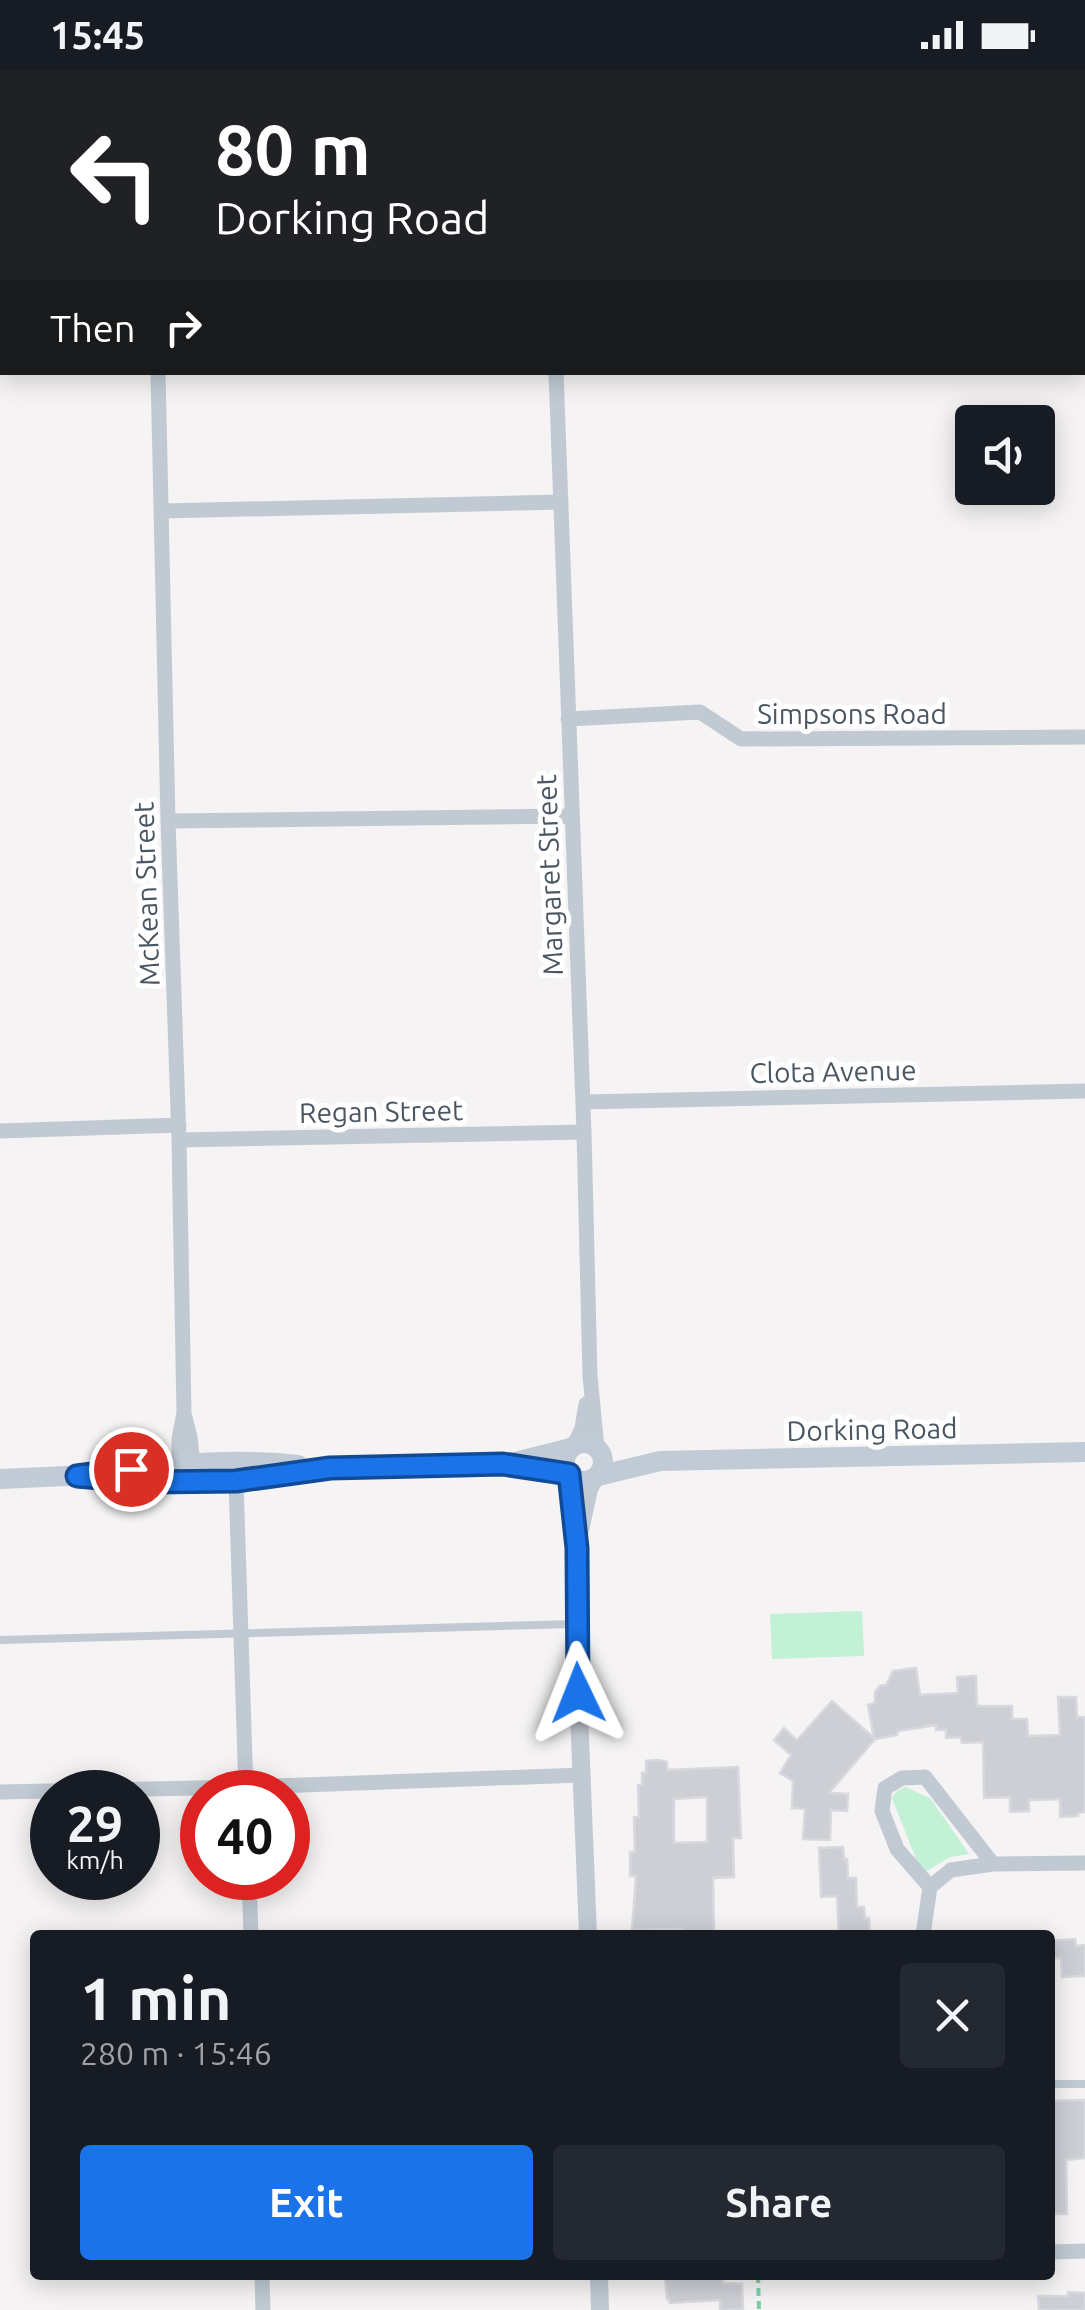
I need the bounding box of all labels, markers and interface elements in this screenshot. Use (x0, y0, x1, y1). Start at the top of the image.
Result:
text: 15:45 (50, 14, 145, 56)
icon: left (50, 110, 180, 240)
text: 80 m (215, 110, 371, 188)
text: Dorking Road (215, 192, 489, 243)
icon: right (156, 300, 211, 355)
text: Then (50, 307, 136, 349)
map controls (955, 405, 1055, 505)
button: sound (955, 405, 1055, 505)
street label: Simpsons Road (757, 698, 947, 729)
street label: Margaret Street (530, 774, 568, 976)
street label: McKean Street (127, 801, 165, 987)
street label: Clota Avenue (749, 1054, 917, 1088)
street label: Regan Street (299, 1094, 463, 1128)
street label: Dorking Road (786, 1412, 958, 1446)
pin (89, 1427, 174, 1512)
icon: arrive (104, 1442, 159, 1497)
position arrow (526, 1641, 630, 1745)
speed limit sign: 40 (180, 1770, 310, 1900)
text: 29 (67, 1795, 123, 1851)
text: km/h (66, 1846, 124, 1874)
button: close (900, 1963, 1005, 2068)
text: 1 min (80, 1964, 232, 2031)
text: 280 m · 15:46 (80, 2035, 272, 2071)
button: Exit (80, 2145, 533, 2260)
button: Share (553, 2145, 1005, 2260)

